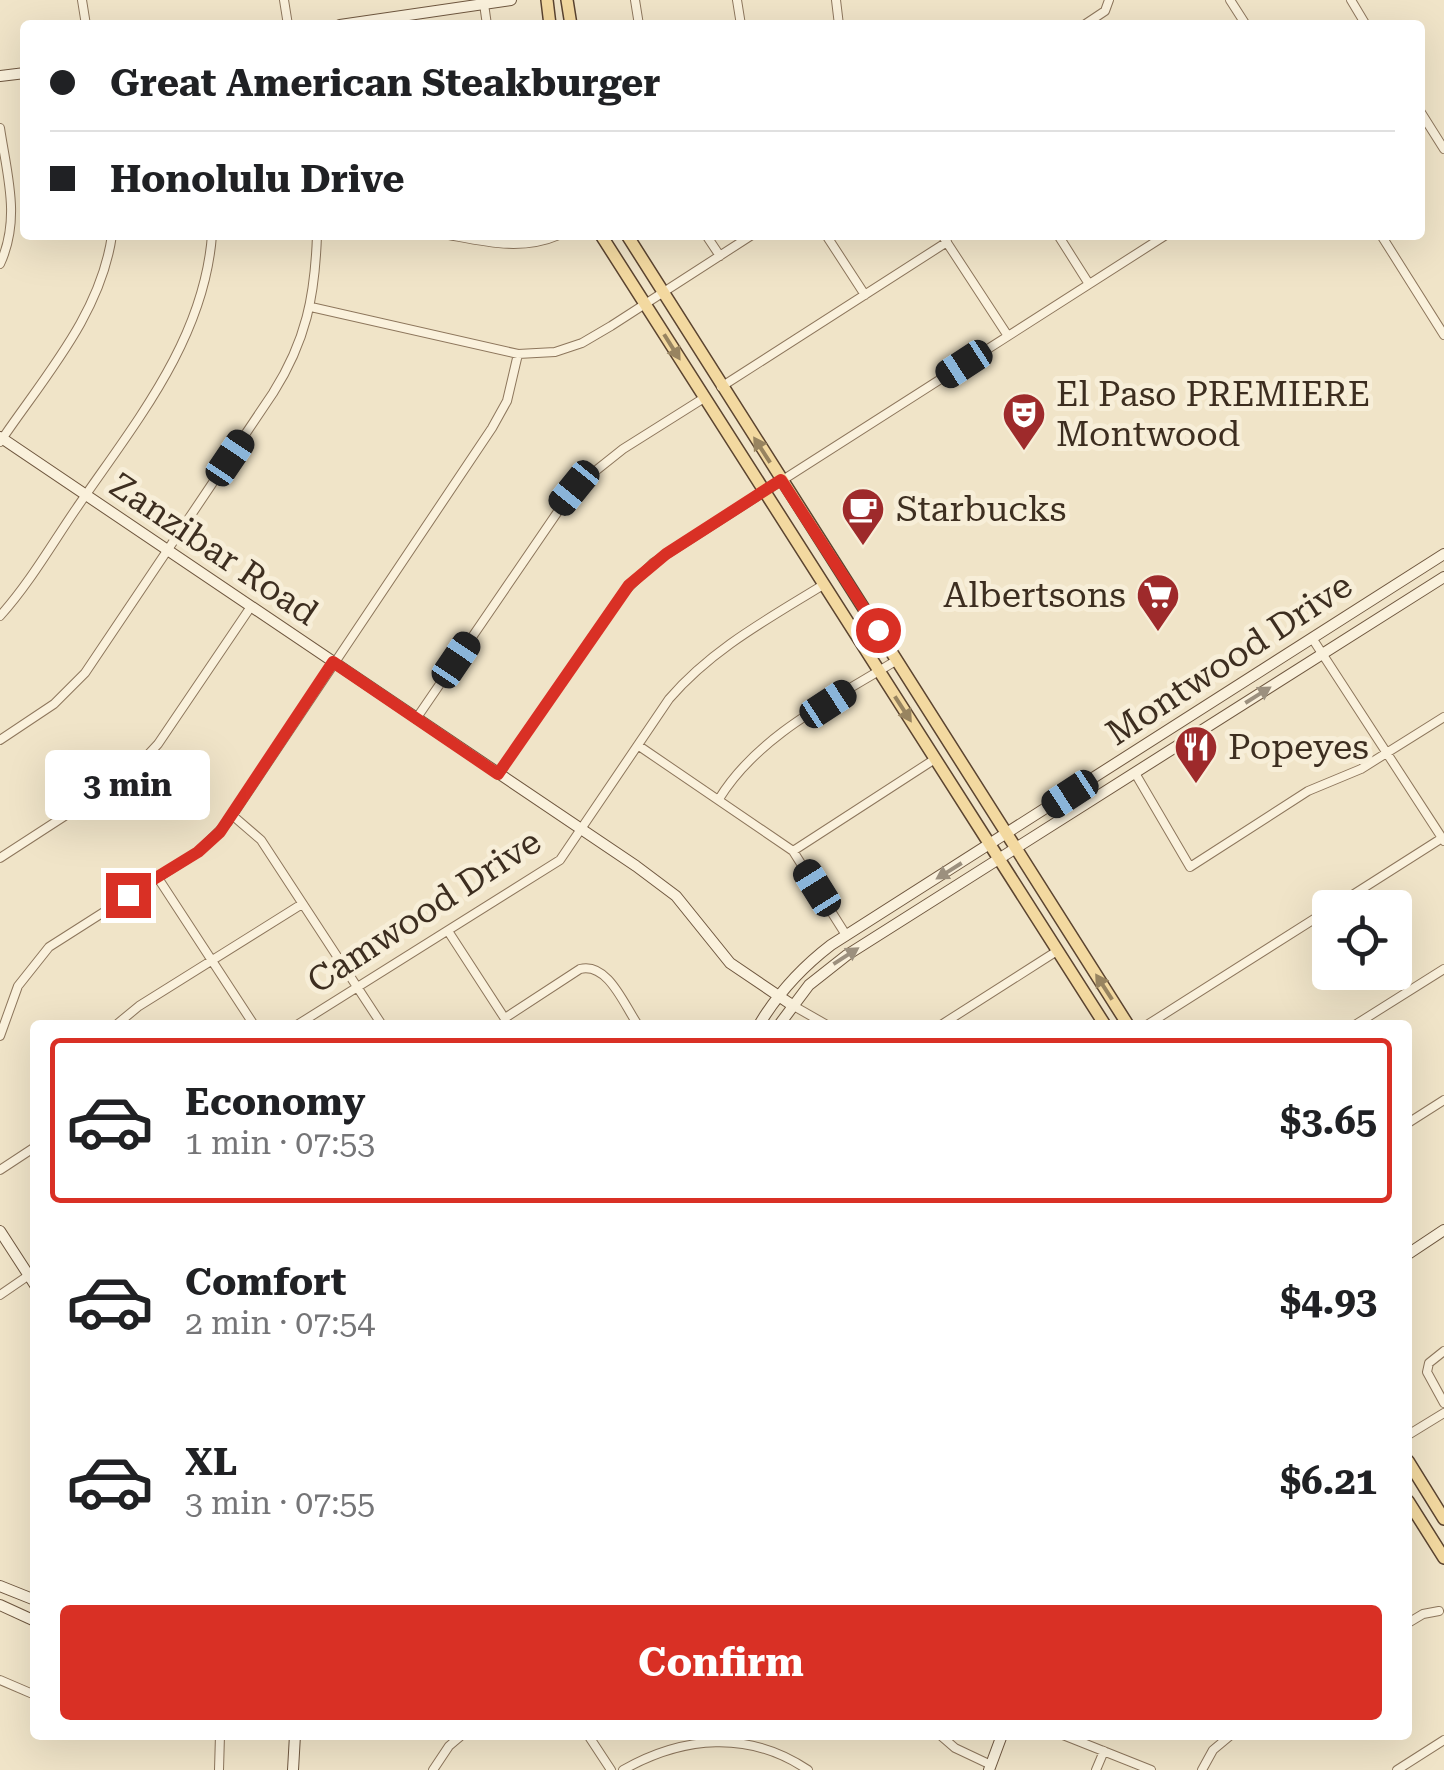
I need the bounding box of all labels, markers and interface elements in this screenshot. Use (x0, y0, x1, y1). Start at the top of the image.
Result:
text: Great American Steakburger (110, 61, 661, 105)
text: Honolulu Drive (110, 157, 405, 201)
one-way arrow (662, 333, 680, 361)
car (931, 335, 997, 393)
place label: El Paso PREMIERE Montwood (1056, 374, 1370, 455)
theatre icon: El Paso PREMIERE Montwood (1001, 391, 1047, 452)
car (201, 425, 259, 491)
one-way arrow (753, 436, 771, 464)
car (543, 455, 605, 521)
street label: Zanzibar Road (102, 465, 325, 634)
cafe icon: Starbucks (840, 486, 886, 547)
place label: Starbucks (896, 489, 1066, 530)
street label: Montwood Drive (1099, 565, 1360, 754)
supermarket icon: Albertsons (1135, 572, 1181, 633)
place label: Albertsons (943, 575, 1126, 616)
route start (856, 608, 901, 653)
car (427, 627, 485, 693)
car (795, 675, 861, 733)
one-way arrow (1244, 686, 1272, 704)
one-way arrow (894, 695, 912, 723)
restaurant icon: Popeyes (1173, 724, 1219, 785)
place label: Popeyes (1228, 727, 1369, 768)
callout: 3 min (46, 750, 210, 820)
car (1037, 765, 1103, 823)
text: 3 min (83, 766, 172, 804)
street label: Camwood Drive (300, 821, 548, 1002)
car (788, 855, 846, 921)
one-way arrow (935, 861, 963, 879)
route end (106, 873, 151, 918)
map controls (1312, 890, 1412, 990)
button: locate (1312, 890, 1412, 990)
one-way arrow (833, 947, 860, 965)
one-way arrow (1095, 973, 1113, 1001)
icon: car (65, 1076, 155, 1166)
text: Economy (185, 1080, 365, 1124)
text: $3.65 (1280, 1099, 1377, 1143)
text: 1 min · 07:53 (185, 1124, 375, 1162)
icon: car (65, 1256, 155, 1346)
text: Comfort (185, 1260, 346, 1304)
text: $4.93 (1280, 1279, 1377, 1323)
text: 2 min · 07:54 (185, 1304, 375, 1342)
icon: car (65, 1436, 155, 1526)
text: XL (185, 1440, 237, 1484)
text: $6.21 (1280, 1459, 1377, 1503)
text: 3 min · 07:55 (185, 1484, 375, 1522)
button: Confirm (60, 1605, 1382, 1720)

